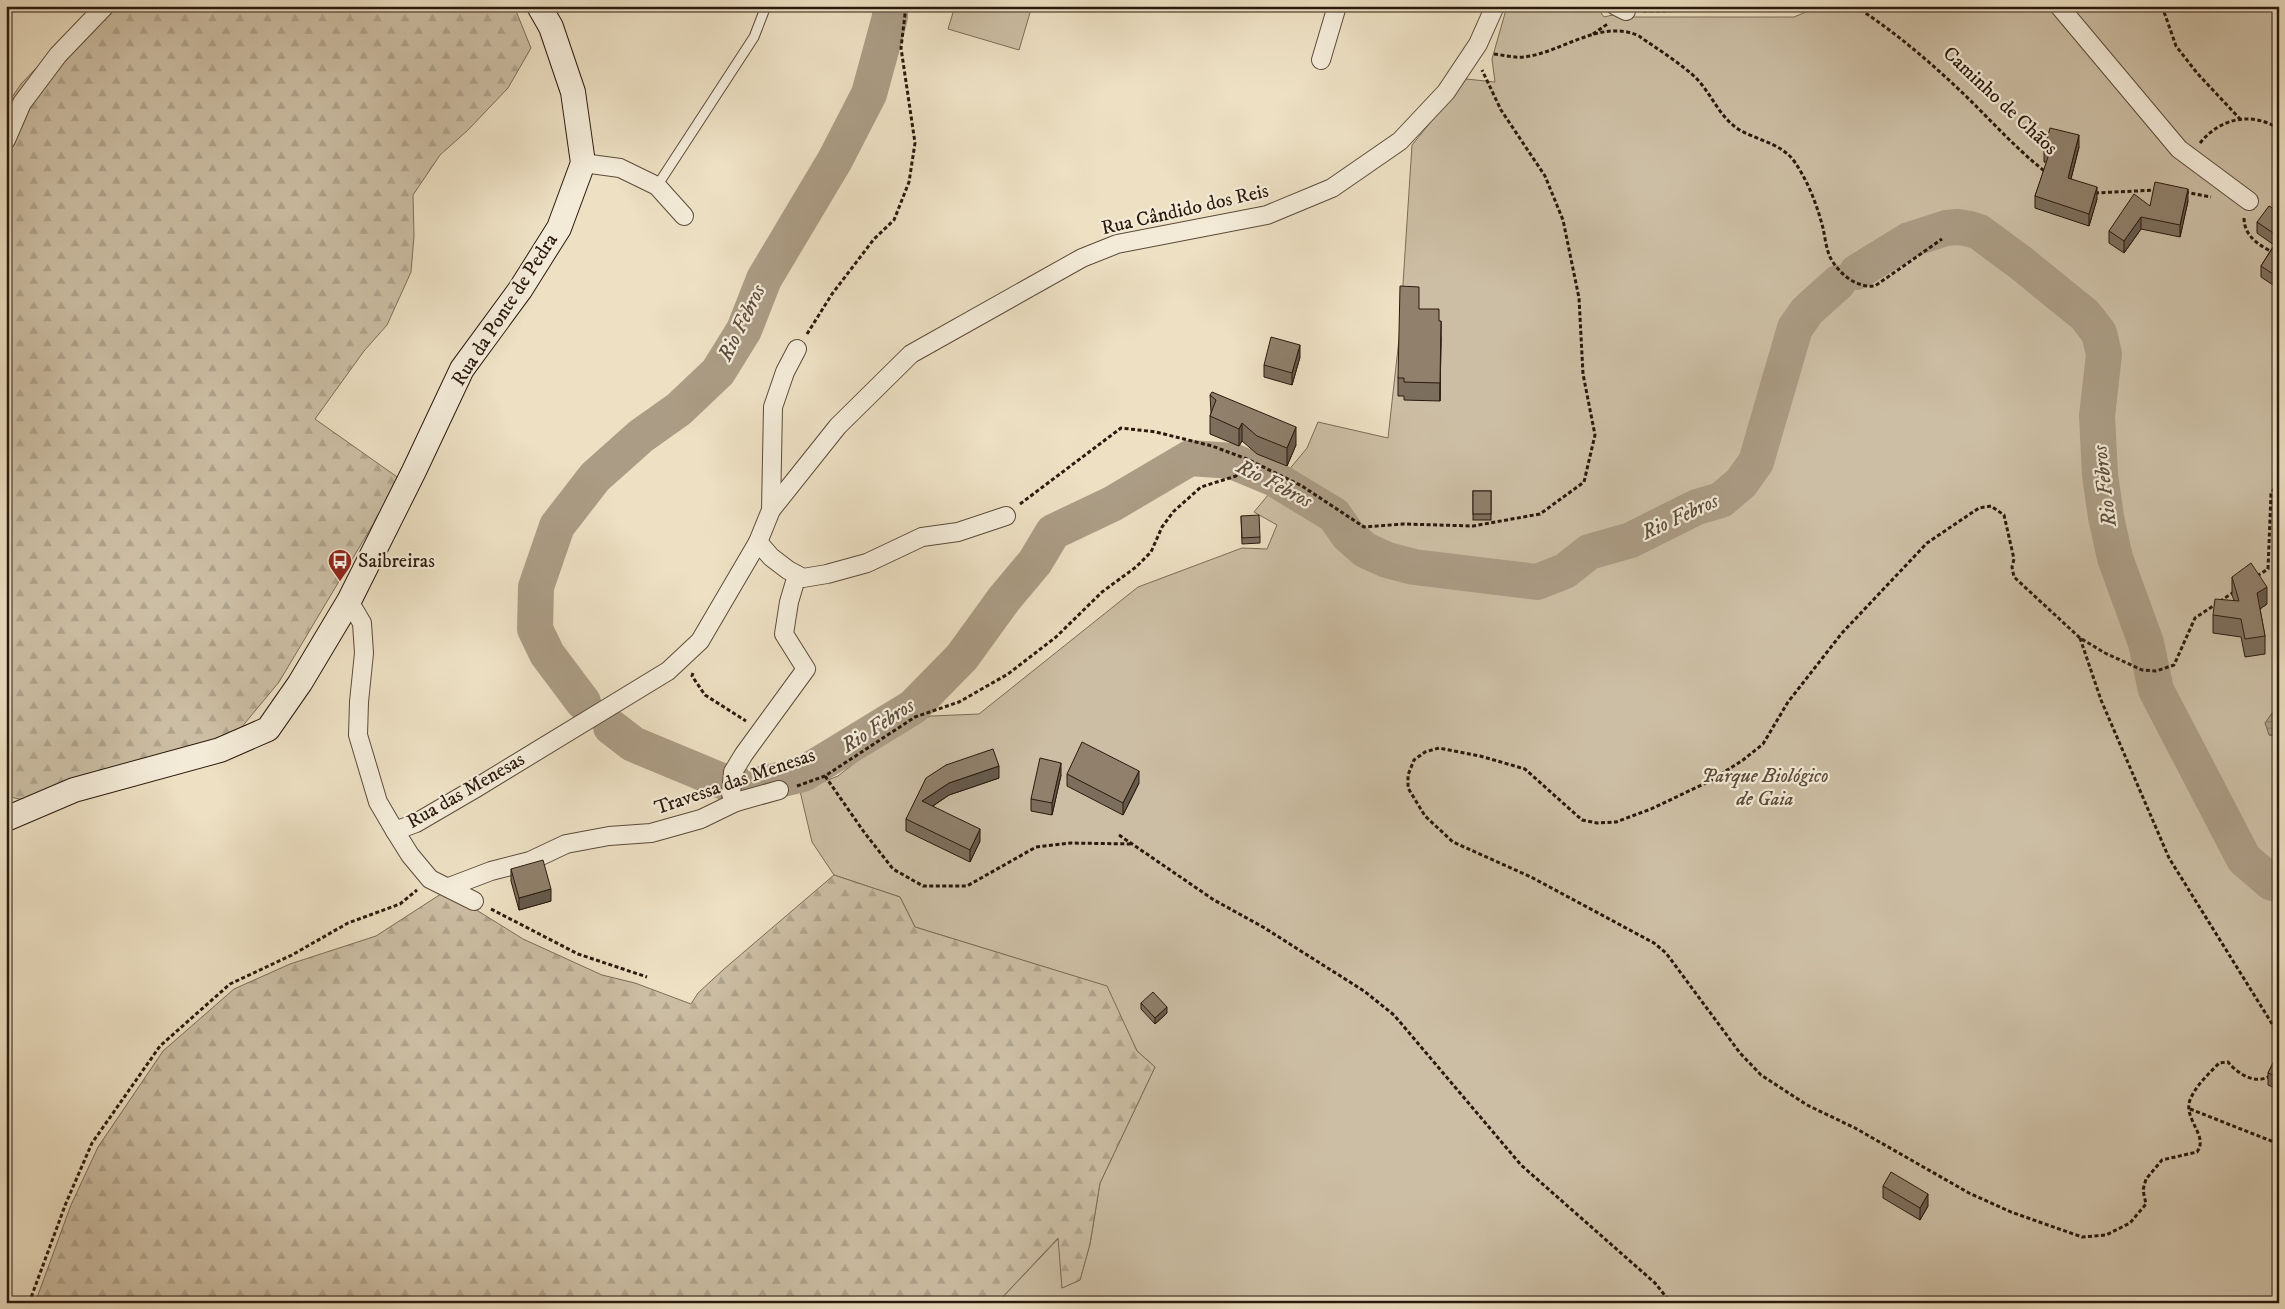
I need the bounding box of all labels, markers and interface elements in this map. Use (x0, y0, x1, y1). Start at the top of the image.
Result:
street label: Caminho de Chãos (1937, 41, 2063, 161)
street label: Rua Cândido dos Reis (1099, 179, 1271, 241)
street label: Rua da Ponte de Pedra (446, 229, 564, 391)
water label: Rio Febros (712, 280, 772, 366)
water label: Rio Febros (2087, 443, 2123, 529)
water label: Rio Febros (1231, 453, 1317, 514)
water label: Rio Febros (1637, 488, 1723, 546)
bus stop icon: Saibreiras (327, 548, 353, 582)
place label: Saibreiras (358, 549, 435, 574)
water label: Rio Febros (836, 693, 920, 760)
street label: Travessa das Menesas (651, 743, 819, 821)
street label: Rua das Menesas (403, 747, 530, 835)
park label: Parque Biológico de Gaia (1702, 764, 1828, 812)

